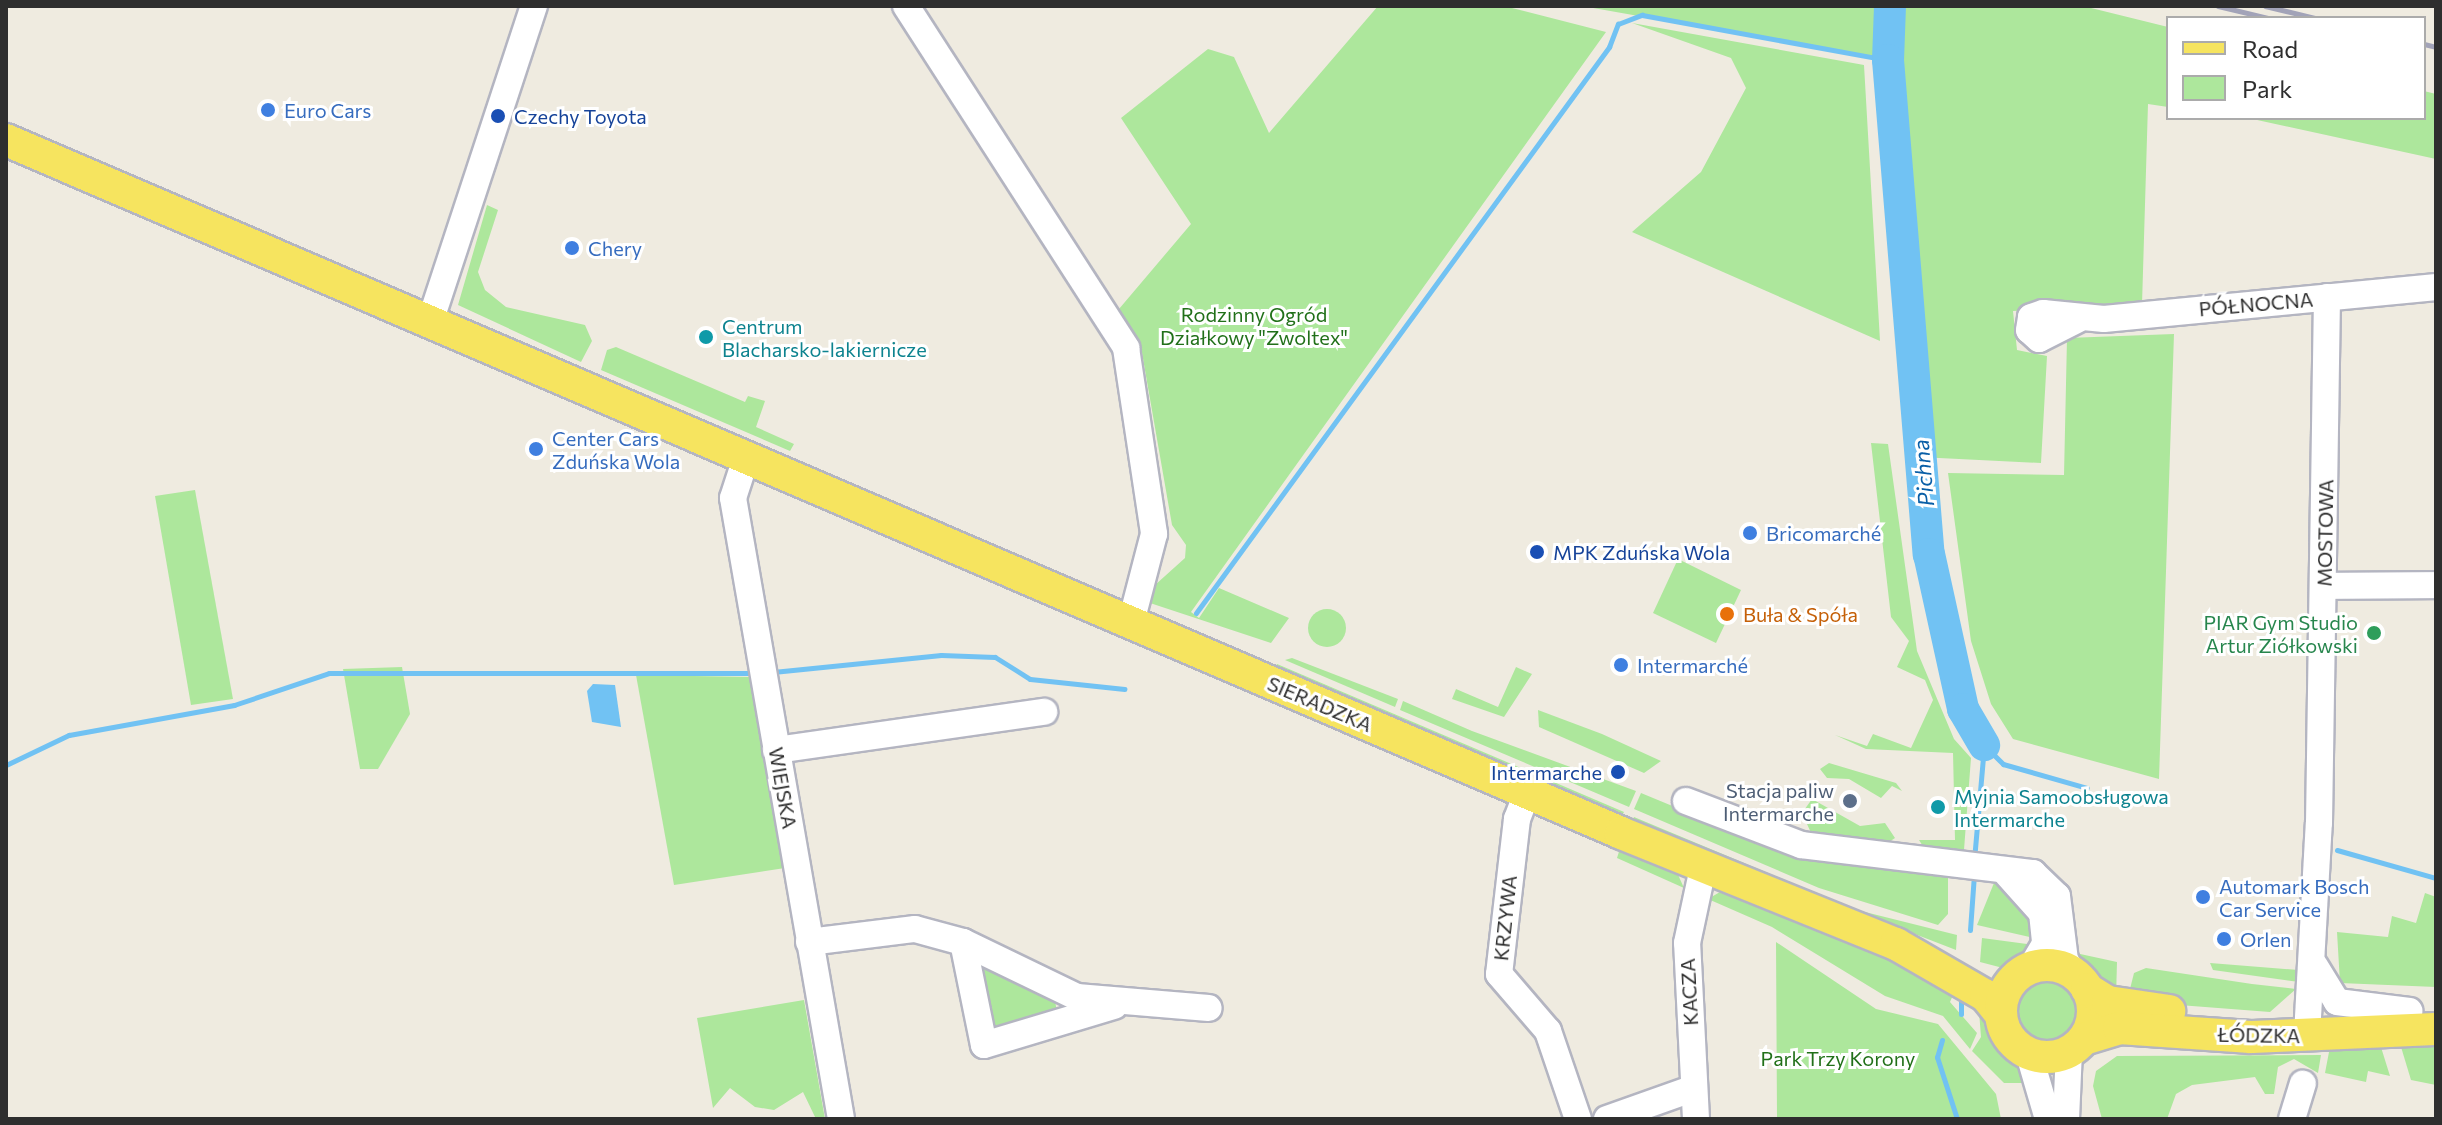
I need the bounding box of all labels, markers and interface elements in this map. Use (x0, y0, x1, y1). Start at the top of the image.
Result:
legend (2166, 16, 2426, 120)
text: Road (2242, 34, 2298, 63)
text: Park (2242, 74, 2292, 103)
place label: Euro Cars (284, 98, 371, 122)
marker: Euro Cars (259, 101, 277, 119)
place label: Czechy Toyota (514, 104, 647, 128)
marker: Czechy Toyota (489, 107, 507, 125)
place label: Chery (588, 236, 642, 260)
marker: Chery (563, 239, 581, 257)
street label: PÓŁNOCNA (2198, 287, 2314, 321)
park label: Rodzinny Ogród Działkowy "Zwoltex" (1160, 302, 1348, 349)
place label: Centrum Blacharsko-lakiernicze (722, 314, 927, 361)
marker: Centrum Blacharsko-lakiernicze (697, 328, 715, 346)
place label: Center Cars Zduńska Wola (552, 426, 680, 473)
water label: Pichna (1907, 438, 1939, 508)
marker: Center Cars Zduńska Wola (527, 440, 545, 458)
street label: MOSTOWA (2312, 479, 2338, 587)
place label: Bricomarché (1766, 521, 1881, 545)
marker: Bricomarché (1741, 524, 1759, 542)
place label: MPK Zduńska Wola (1553, 540, 1730, 564)
marker: MPK Zduńska Wola (1528, 543, 1546, 561)
place label: Buła & Spóła (1743, 602, 1858, 626)
marker: Buła & Spóła (1718, 605, 1736, 623)
place label: PIAR Gym Studio Artur Ziółkowski (2203, 610, 2358, 657)
marker: PIAR Gym Studio Artur Ziółkowski (2365, 624, 2383, 642)
place label: Intermarché (1637, 653, 1748, 677)
marker: Intermarché (1612, 656, 1630, 674)
street label: SIERADZKA (1264, 671, 1376, 737)
street label: WIEJSKA (764, 745, 802, 831)
place label: Intermarche (1491, 760, 1602, 784)
marker: Intermarche (1609, 763, 1627, 781)
place label: Stacja paliw Intermarche (1723, 778, 1834, 825)
place label: Myjnia Samoobsługowa Intermarche (1954, 784, 2169, 831)
marker: Stacja paliw Intermarche (1841, 792, 1859, 810)
marker: Myjnia Samoobsługowa Intermarche (1929, 798, 1947, 816)
street label: KRZYWA (1489, 874, 1521, 962)
place label: Automark Bosch Car Service (2219, 874, 2369, 921)
marker: Automark Bosch Car Service (2194, 888, 2212, 906)
place label: Orlen (2240, 927, 2291, 951)
marker: Orlen (2215, 930, 2233, 948)
street label: KACZA (1675, 958, 1703, 1026)
street label: ŁÓDZKA (2217, 1022, 2301, 1048)
park label: Park Trzy Korony (1761, 1046, 1915, 1070)

